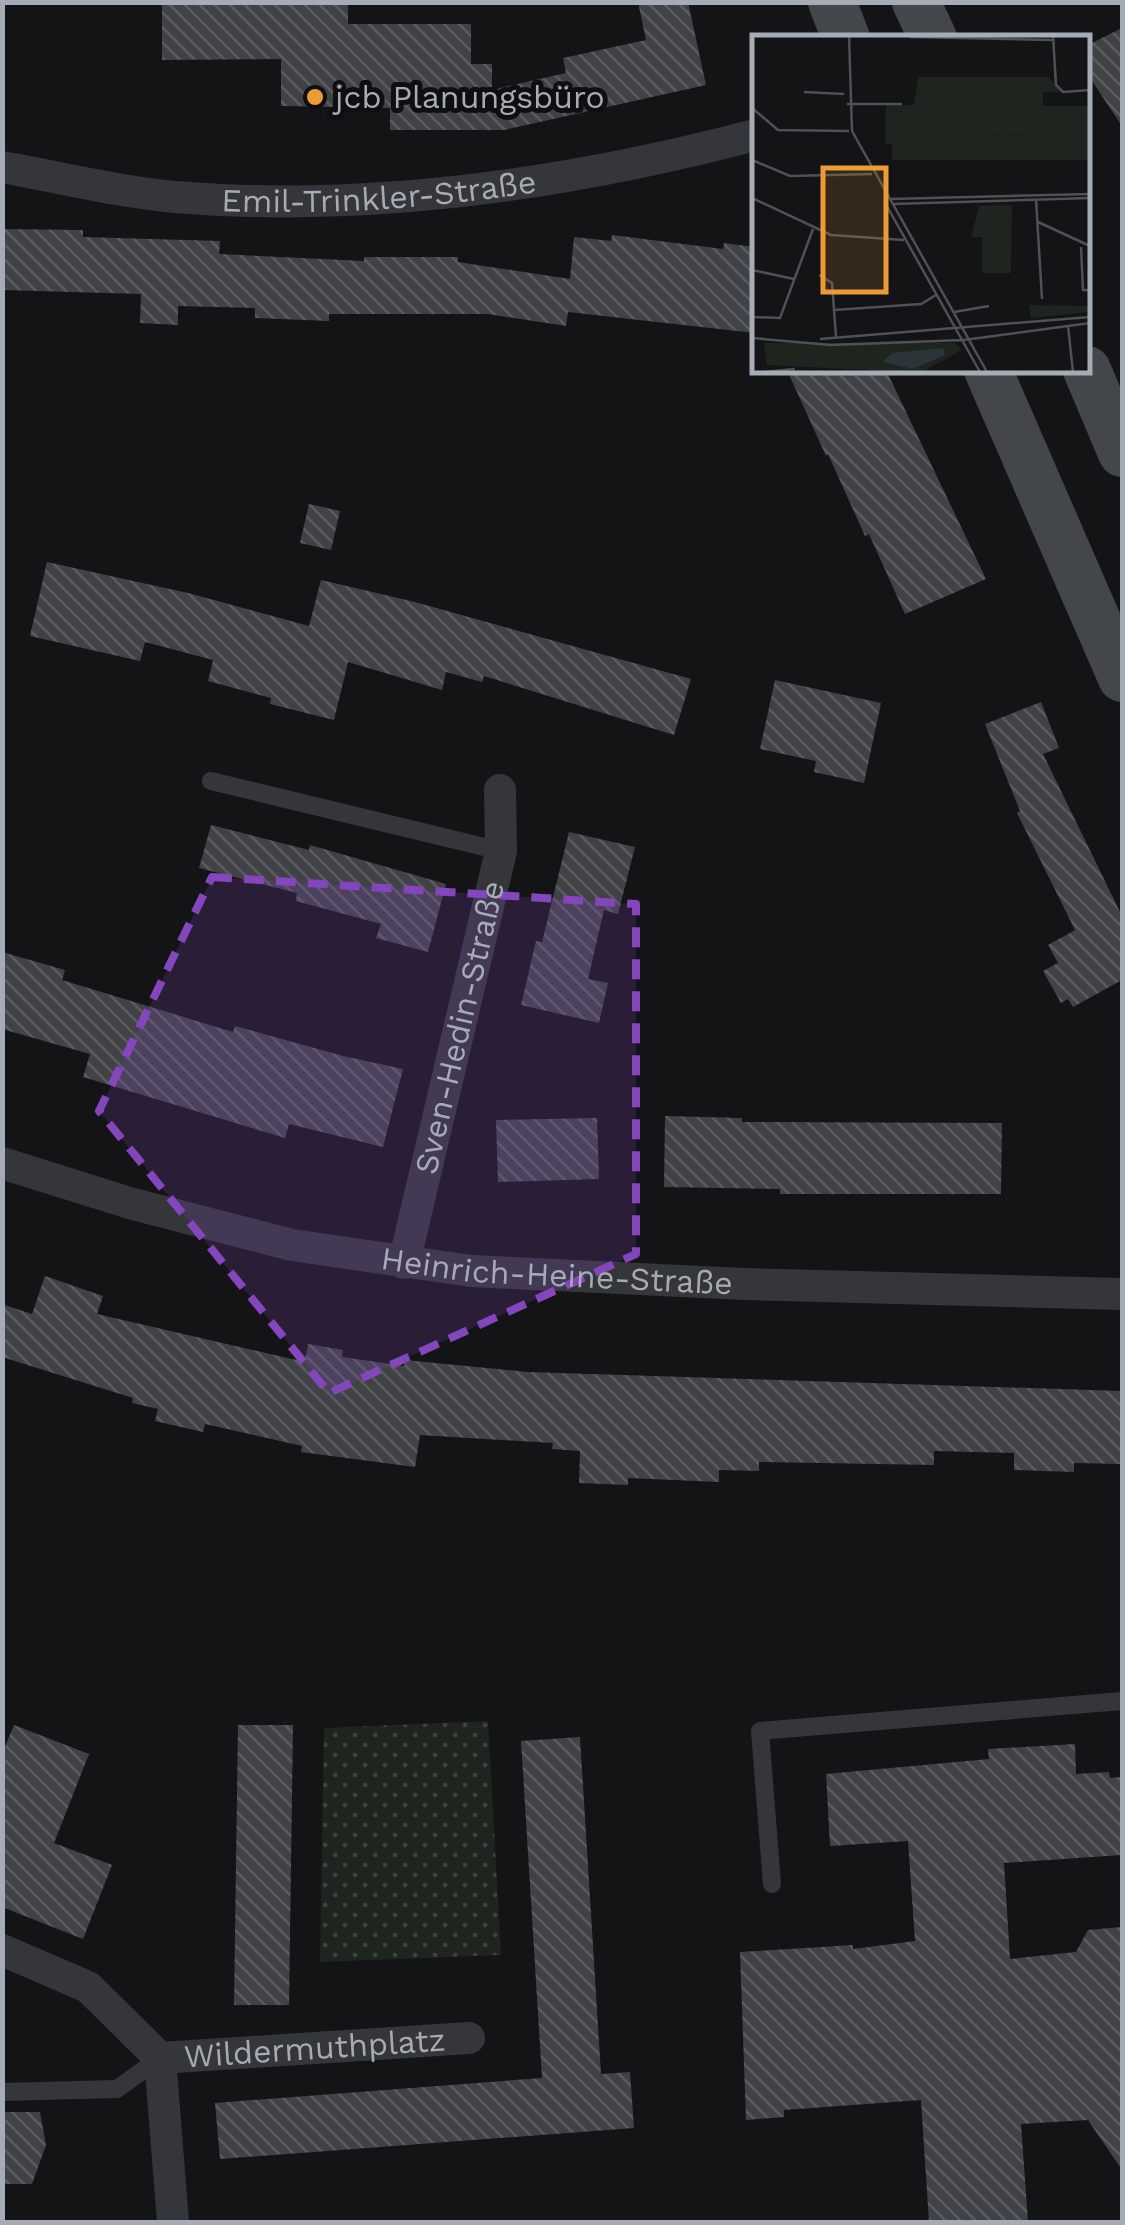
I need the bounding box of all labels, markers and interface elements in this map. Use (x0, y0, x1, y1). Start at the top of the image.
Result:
inset map (752, 35, 1090, 372)
place label: jcb Planungsbüro (332, 78, 605, 116)
marker: jcb Planungsbüro (304, 86, 326, 108)
street label: Emil-Trinkler-Straße (221, 162, 539, 220)
street label: Sven-Hedin-Straße (407, 877, 512, 1178)
street label: Heinrich-Heine-Straße (379, 1239, 734, 1302)
street label: Wildermuthplatz (183, 2021, 447, 2075)

